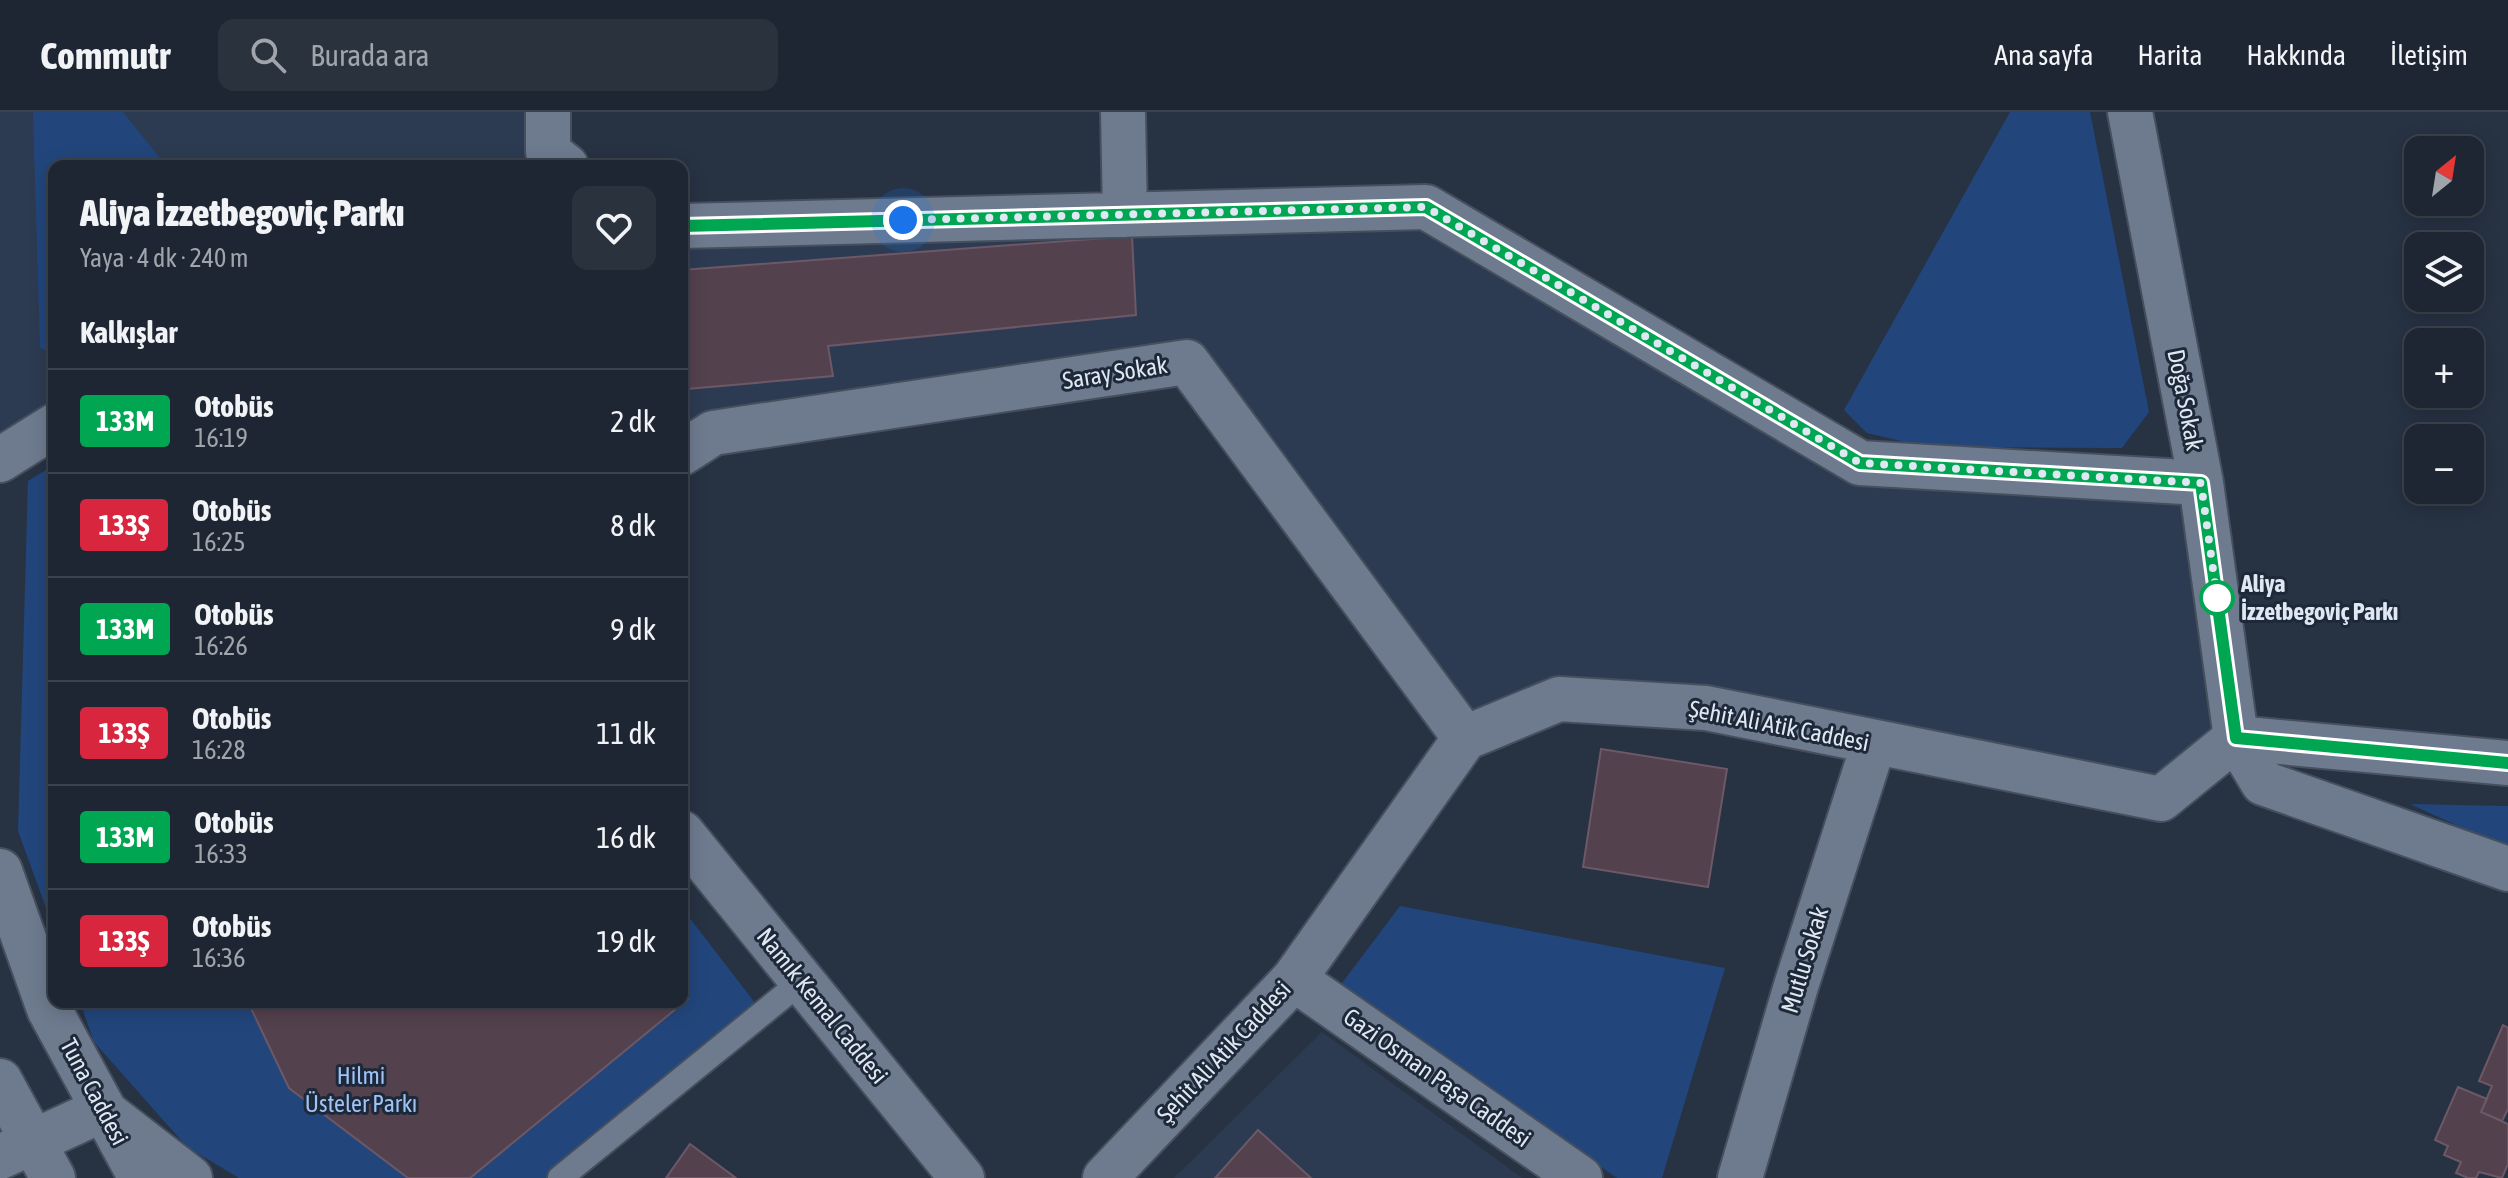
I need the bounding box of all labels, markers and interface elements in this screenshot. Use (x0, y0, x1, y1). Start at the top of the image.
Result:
search box (218, 19, 778, 91)
icon: search (246, 33, 290, 77)
text: Commutr (40, 34, 170, 77)
text: Burada ara (310, 38, 430, 72)
text: Ana sayfa (1994, 39, 2094, 71)
text: Harita (2138, 39, 2203, 71)
text: Hakkında (2247, 39, 2346, 71)
text: İletişim (2390, 39, 2468, 71)
north arrow (2404, 136, 2484, 216)
map controls (2404, 136, 2484, 504)
button: heart (572, 186, 656, 270)
text: Aliya İzzetbegoviç Parkı (80, 191, 405, 234)
your location (883, 200, 923, 240)
button: layers (2404, 232, 2484, 312)
text: Yaya · 4 dk · 240 m (80, 243, 249, 273)
text: Kalkışlar (80, 315, 177, 349)
button: + (2404, 328, 2484, 408)
street label: Doğa Sokak (2162, 347, 2209, 453)
street label: Saray Sokak (1061, 351, 1170, 394)
text: Otobüs (194, 389, 274, 423)
text: 2 dk (610, 404, 656, 438)
text: 133M (96, 405, 154, 437)
text: 16:19 (194, 423, 248, 453)
button: − (2404, 424, 2484, 504)
text: Otobüs (192, 493, 271, 527)
text: 8 dk (610, 508, 656, 542)
text: 133Ş (98, 509, 150, 541)
text: 16:25 (192, 527, 246, 557)
place label: Aliya İzzetbegoviç Parkı (2240, 570, 2398, 625)
marker: Aliya İzzetbegoviç Parkı (2200, 581, 2234, 615)
text: Otobüs (194, 597, 274, 631)
text: 9 dk (610, 612, 656, 646)
text: 133M (96, 613, 154, 645)
text: 16:26 (194, 631, 248, 661)
street label: Şehit Ali Atik Caddesi (1687, 695, 1871, 756)
text: Otobüs (192, 701, 271, 735)
text: 11 dk (596, 716, 656, 750)
text: 133Ş (98, 717, 150, 749)
text: 16:28 (192, 735, 246, 765)
text: Otobüs (194, 805, 274, 839)
text: 16 dk (596, 820, 656, 854)
text: 133M (96, 821, 154, 853)
text: 16:33 (194, 839, 248, 869)
street label: Mutlu Sokak (1776, 903, 1834, 1016)
text: Otobüs (192, 909, 271, 943)
street label: Namık Kemal Caddesi (752, 923, 893, 1089)
text: 19 dk (596, 924, 656, 958)
text: 133Ş (98, 925, 150, 957)
text: 16:36 (192, 943, 246, 973)
street label: Şehit Ali Atik Caddesi (1151, 976, 1296, 1128)
street label: Gazi Osman Paşa Caddesi (1339, 1003, 1536, 1152)
street label: Tuna Caddesi (55, 1034, 134, 1150)
park label: Hilmi Üsteler Parkı (305, 1062, 417, 1117)

